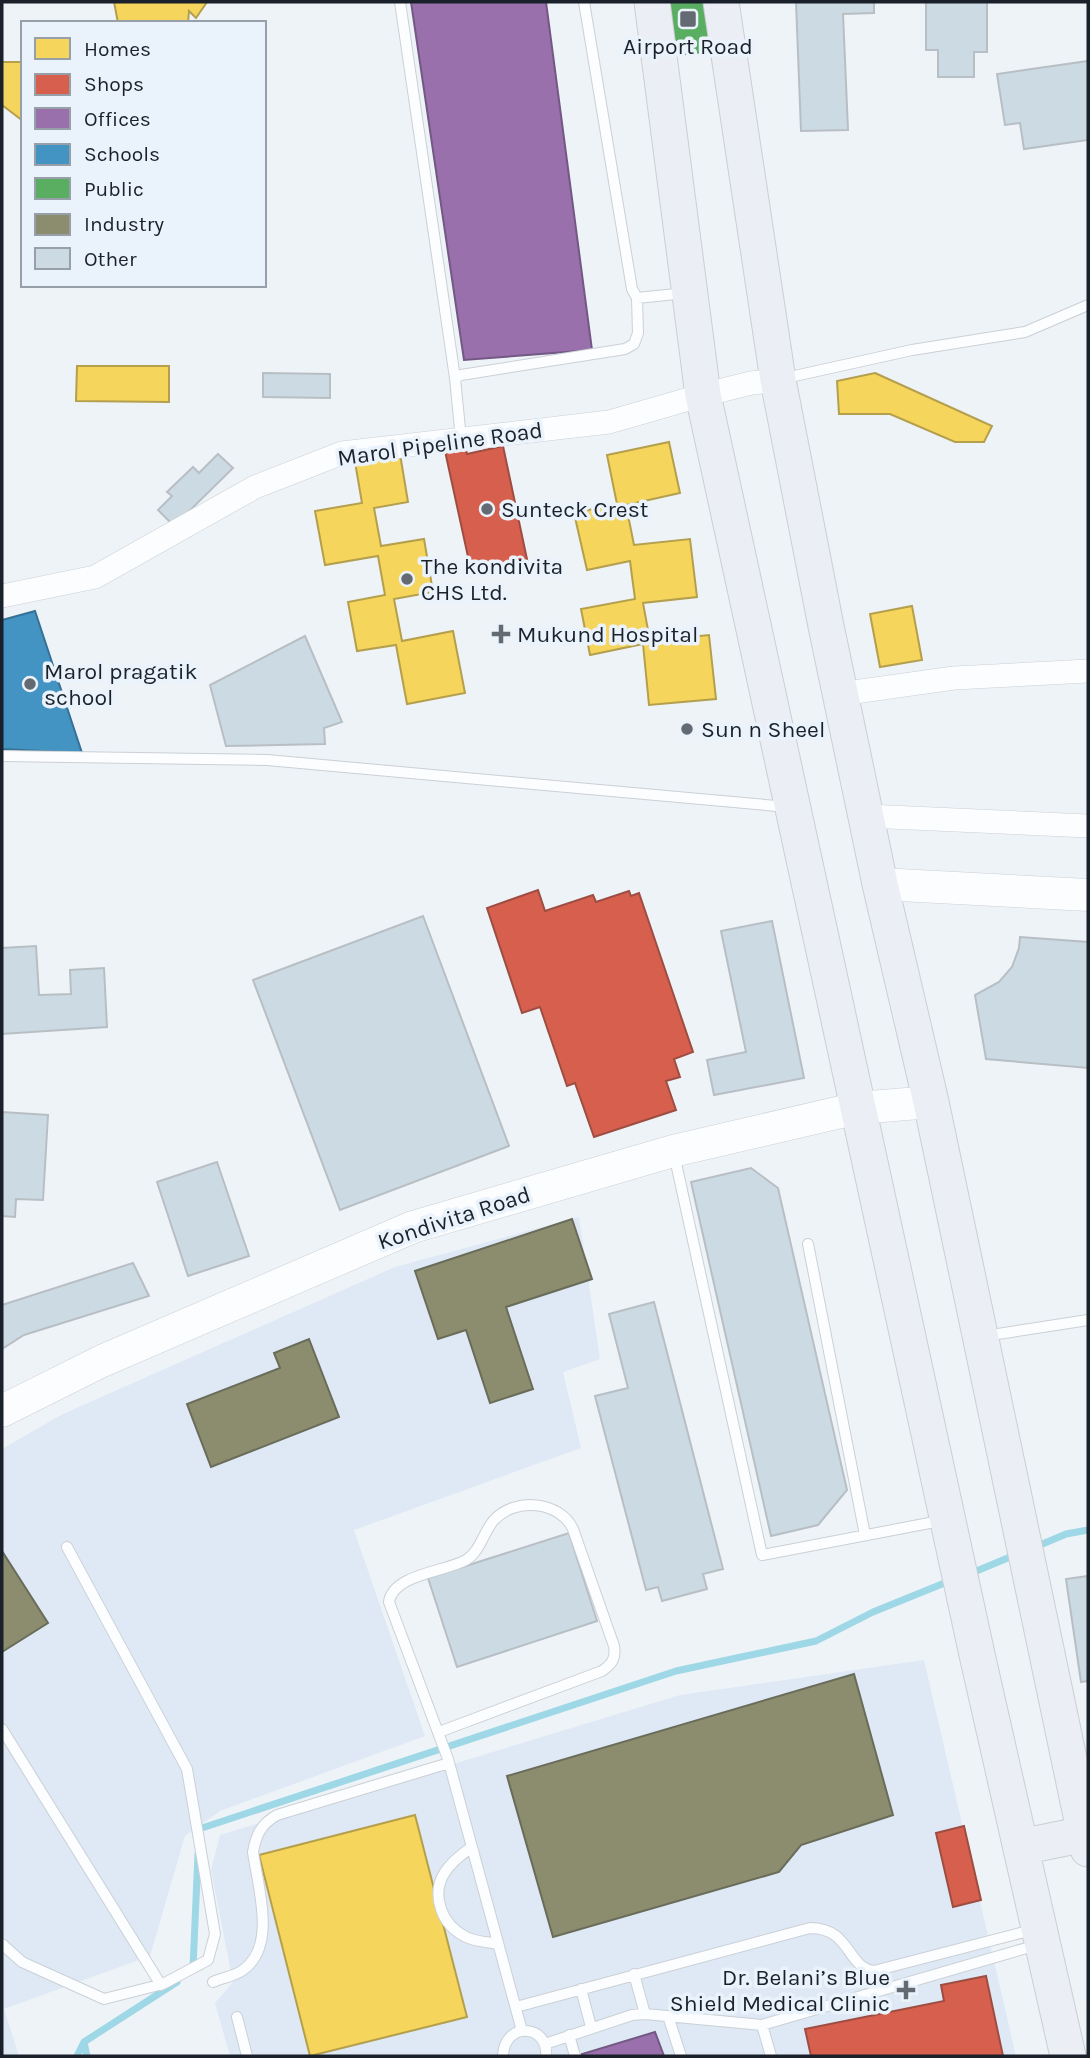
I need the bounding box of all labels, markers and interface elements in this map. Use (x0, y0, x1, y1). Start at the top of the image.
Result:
marker: Airport Road (678, 9, 698, 29)
legend (21, 21, 266, 287)
place label: Airport Road (623, 33, 753, 60)
text: Homes (84, 37, 151, 61)
text: Shops (84, 72, 144, 96)
text: Offices (84, 107, 151, 131)
text: Schools (84, 142, 160, 166)
text: Public (84, 177, 144, 201)
text: Industry (84, 212, 164, 236)
text: Other (84, 247, 137, 271)
street label: Marol Pipeline Road (336, 416, 544, 472)
place label: Sunteck Crest (501, 496, 649, 523)
marker: Sunteck Crest (479, 501, 495, 517)
place label: The kondivita CHS Ltd. (421, 553, 563, 606)
marker: The kondivita CHS Ltd. (399, 571, 415, 587)
place label: Mukund Hospital (517, 621, 698, 648)
marker: Mukund Hospital (491, 624, 511, 644)
place label: Marol pragatik school (44, 658, 197, 711)
marker: Marol pragatik school (22, 676, 38, 692)
place label: Sun n Sheel (701, 716, 825, 743)
marker: Sun n Sheel (679, 721, 695, 737)
street label: Kondivita Road (374, 1181, 534, 1255)
place label: Dr. Belani’s Blue Shield Medical Clinic (670, 1964, 890, 2017)
marker: Dr. Belani’s Blue Shield Medical Clinic (896, 1980, 916, 2000)

